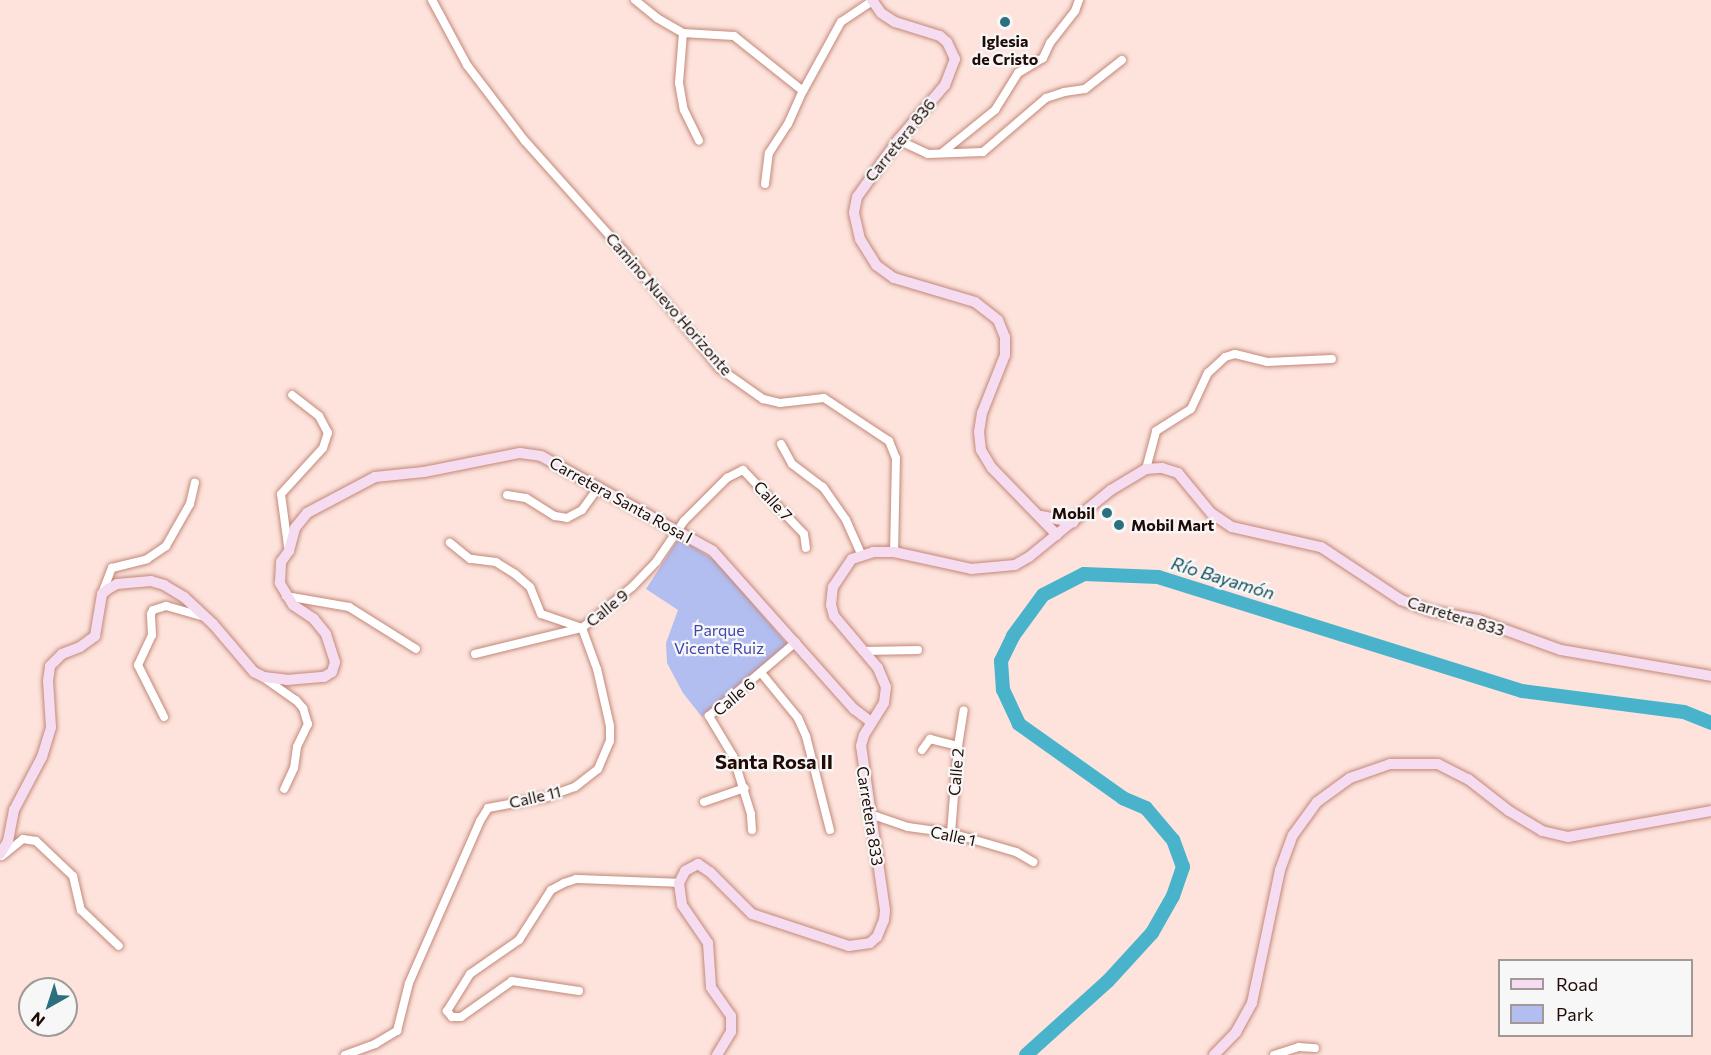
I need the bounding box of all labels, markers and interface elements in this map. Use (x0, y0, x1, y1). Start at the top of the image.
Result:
marker: Iglesia de Cristo (998, 15, 1012, 29)
place label: Iglesia de Cristo (972, 31, 1038, 69)
street label: Carretera 836 (861, 95, 939, 185)
street label: Camino Nuevo Horizonte (602, 229, 736, 379)
street label: Carretera Santa Rosa I (546, 453, 696, 547)
street label: Calle 7 (750, 477, 796, 525)
place label: Mobil (1052, 503, 1095, 523)
marker: Mobil (1100, 506, 1114, 520)
place label: Mobil Mart (1131, 515, 1214, 535)
marker: Mobil Mart (1112, 518, 1126, 532)
water label: Río Bayamón (1169, 552, 1277, 604)
street label: Calle 9 (582, 585, 632, 631)
street label: Carretera 833 (1405, 592, 1507, 640)
park label: Parque Vicente Ruiz (674, 620, 764, 658)
street label: Calle 6 (709, 674, 759, 720)
street label: Calle 2 (944, 747, 968, 797)
district label: Santa Rosa II (715, 749, 833, 773)
street label: Carretera 833 (853, 765, 887, 867)
street label: Calle 11 (507, 782, 563, 812)
street label: Calle 1 (929, 822, 977, 850)
legend (1498, 959, 1693, 1037)
text: Road (1556, 973, 1598, 995)
north arrow (18, 977, 78, 1037)
text: Park (1556, 1003, 1594, 1025)
text: N (27, 1009, 48, 1031)

